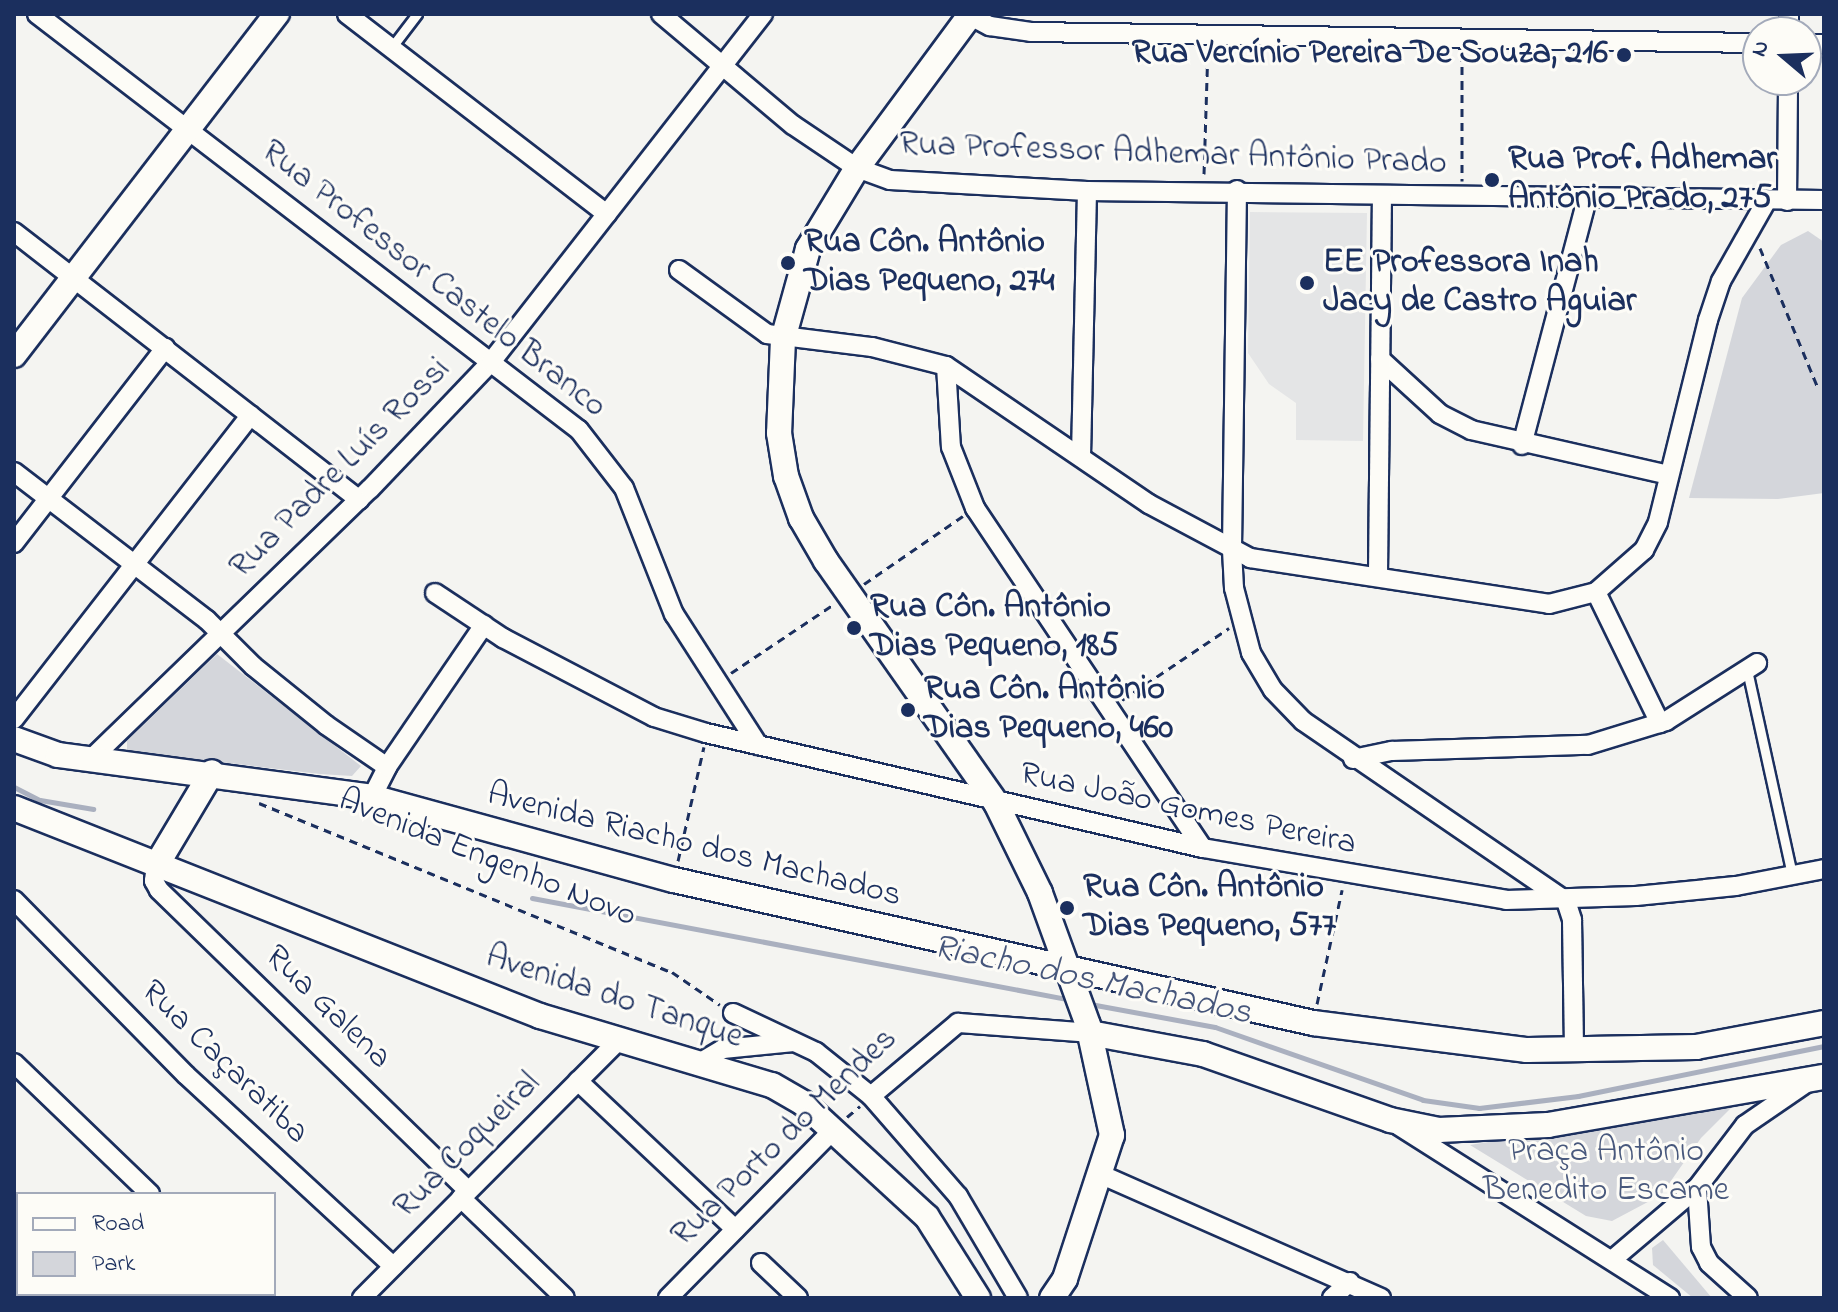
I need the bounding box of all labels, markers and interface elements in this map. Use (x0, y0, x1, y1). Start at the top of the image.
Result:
north arrow (1742, 16, 1822, 96)
place label: Rua Vercínio Pereira De Souza, 216 (1132, 35, 1608, 75)
text: N (1744, 37, 1779, 61)
marker: Rua Vercínio Pereira De Souza, 216 (1615, 46, 1633, 64)
street label: Rua Professor Adhemar Antônio Prado (899, 125, 1447, 185)
street label: Rua Professor Castelo Branco (252, 132, 614, 428)
place label: Rua Prof. Adhemar Antônio Prado, 275 (1508, 140, 1777, 220)
marker: Rua Prof. Adhemar Antônio Prado, 275 (1483, 171, 1501, 189)
place label: Rua Côn. Antônio Dias Pequeno, 274 (804, 223, 1055, 302)
place label: EE Professora Inah Jacy de Castro Aguiar (1323, 243, 1636, 322)
marker: Rua Côn. Antônio Dias Pequeno, 274 (779, 254, 797, 272)
marker: EE Professora Inah Jacy de Castro Aguiar (1298, 274, 1316, 292)
street label: Rua Padre Luís Rossi (222, 350, 460, 588)
place label: Rua Côn. Antônio Dias Pequeno, 185 (870, 588, 1119, 668)
marker: Rua Côn. Antônio Dias Pequeno, 185 (845, 619, 863, 637)
place label: Rua Côn. Antônio Dias Pequeno, 460 (924, 670, 1173, 750)
marker: Rua Côn. Antônio Dias Pequeno, 460 (899, 701, 917, 719)
street label: Rua João Gomes Pereira (1016, 754, 1360, 866)
street label: Avenida Riacho dos Machados (483, 775, 905, 917)
street label: Avenida Engenho Novo (332, 781, 642, 937)
place label: Rua Côn. Antônio Dias Pequeno, 577 (1083, 868, 1336, 948)
marker: Rua Côn. Antônio Dias Pequeno, 577 (1058, 899, 1076, 917)
water label: Riacho dos Machados (929, 926, 1255, 1036)
street label: Rua Galena (255, 937, 399, 1079)
street label: Avenida do Tanque (480, 937, 748, 1059)
street label: Rua Caçaratiba (131, 973, 317, 1153)
street label: Rua Porto do Mendes (664, 1020, 906, 1256)
street label: Rua Coqueiral (386, 1064, 550, 1228)
park label: Praça Antônio Benedito Escame (1483, 1132, 1729, 1212)
legend (16, 1192, 276, 1296)
text: Road (92, 1207, 144, 1242)
text: Park (92, 1247, 135, 1282)

